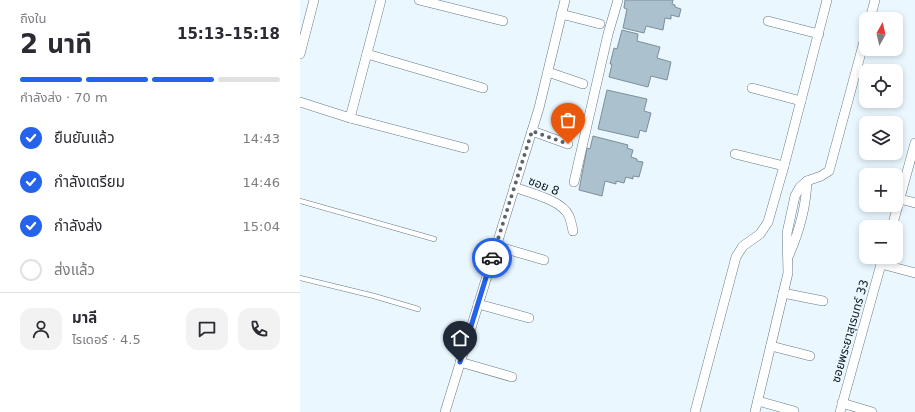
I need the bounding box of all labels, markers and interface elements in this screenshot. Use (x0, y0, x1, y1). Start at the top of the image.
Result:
text: ถึงใน (20, 11, 46, 26)
north arrow (859, 12, 903, 56)
map controls (859, 12, 903, 264)
text: 15:13–15:18 (177, 25, 280, 43)
text: 2 นาที (20, 29, 92, 59)
button: locate (859, 64, 903, 108)
text: กำลังส่ง · 70 m (20, 90, 108, 105)
pin (551, 103, 585, 144)
icon: bag (557, 109, 579, 131)
button: layers (859, 116, 903, 160)
icon: check (20, 127, 42, 149)
text: ยืนยันแล้ว (54, 129, 115, 147)
text: 14:43 (243, 131, 280, 146)
button: + (859, 168, 903, 212)
icon: check (20, 171, 42, 193)
text: กำลังเตรียม (54, 173, 125, 191)
street label: ซอย 8 (526, 173, 562, 199)
text: 14:46 (243, 175, 280, 190)
icon: check (20, 215, 42, 237)
text: กำลังส่ง (54, 217, 102, 235)
text: 15:04 (243, 219, 280, 234)
button: − (859, 220, 903, 264)
courier (472, 238, 512, 278)
icon: car (481, 247, 503, 269)
text: ส่งแล้ว (54, 261, 95, 279)
street label: ซอยพระยาสุเรนทร์ 33 (829, 278, 871, 384)
button: person (20, 308, 62, 350)
button: chat (186, 308, 228, 350)
button: phone (238, 308, 280, 350)
text: มาลี (72, 309, 97, 327)
pin (443, 321, 477, 362)
icon: home (449, 327, 471, 349)
text: ไรเดอร์ · 4.5 (72, 332, 141, 347)

